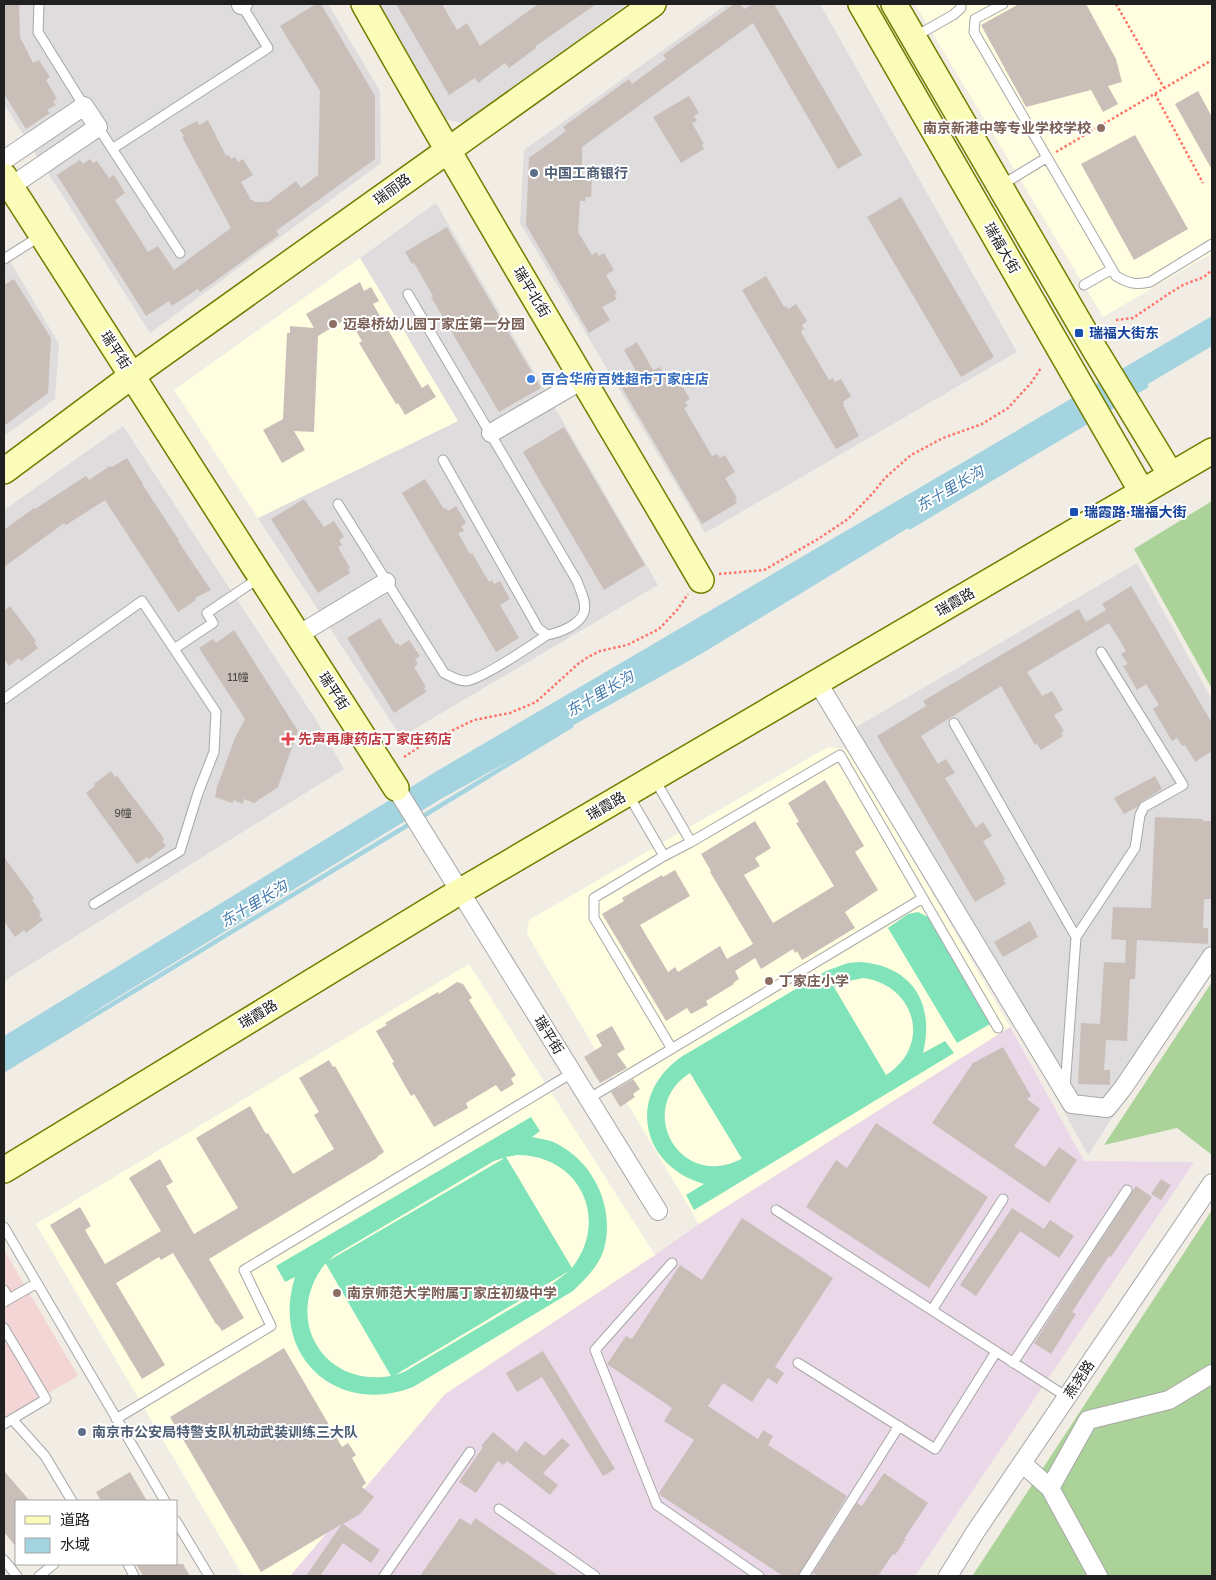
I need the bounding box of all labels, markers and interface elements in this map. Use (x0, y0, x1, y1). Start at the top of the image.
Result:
place label: 南京新港中等专业学校学校 (923, 119, 1091, 136)
marker: 南京新港中等专业学校学校 (1095, 122, 1107, 134)
place label: 中国工商银行 (544, 164, 628, 181)
marker: 中国工商银行 (528, 167, 540, 179)
street label: 瑞丽路 (370, 169, 414, 208)
street label: 瑞福大街 (981, 219, 1024, 276)
street label: 瑞平北街 (511, 263, 554, 320)
place label: 迈皋桥幼儿园丁家庄第一分园 (343, 315, 525, 332)
marker: 迈皋桥幼儿园丁家庄第一分园 (327, 318, 339, 330)
place label: 瑞福大街东 (1089, 324, 1159, 341)
street label: 瑞平街 (98, 327, 135, 372)
marker: 瑞福大街东 (1073, 327, 1085, 339)
place label: 百合华府百姓超市丁家庄店 (541, 370, 709, 387)
marker: 百合华府百姓超市丁家庄店 (525, 373, 537, 385)
water label: 东十里长沟 (913, 461, 988, 515)
place label: 瑞霞路·瑞福大街 (1084, 503, 1186, 520)
marker: 瑞霞路·瑞福大街 (1068, 506, 1080, 518)
street label: 瑞霞路 (932, 584, 977, 619)
water label: 东十里长沟 (563, 666, 638, 720)
street label: 瑞平街 (316, 668, 353, 713)
house number: 11幢 (227, 670, 249, 683)
place label: 先声再康药店丁家庄药店 (298, 730, 452, 747)
marker: 先声再康药店丁家庄药店 (282, 733, 294, 745)
street label: 瑞霞路 (583, 788, 628, 823)
house number: 9幢 (114, 806, 132, 819)
water label: 东十里长沟 (217, 875, 292, 930)
place label: 丁家庄小学 (779, 972, 849, 989)
marker: 丁家庄小学 (763, 975, 775, 987)
street label: 瑞霞路 (235, 995, 280, 1032)
street label: 瑞平街 (531, 1012, 568, 1057)
place label: 南京师范大学附属丁家庄初级中学 (347, 1284, 557, 1301)
marker: 南京师范大学附属丁家庄初级中学 (331, 1287, 343, 1299)
street label: 燕尧路 (1060, 1357, 1097, 1401)
place label: 南京市公安局特警支队机动武装训练三大队 (92, 1423, 358, 1440)
marker: 南京市公安局特警支队机动武装训练三大队 (76, 1426, 88, 1438)
legend (15, 1500, 178, 1565)
text: 道路 (60, 1510, 90, 1528)
text: 水域 (60, 1535, 90, 1553)

